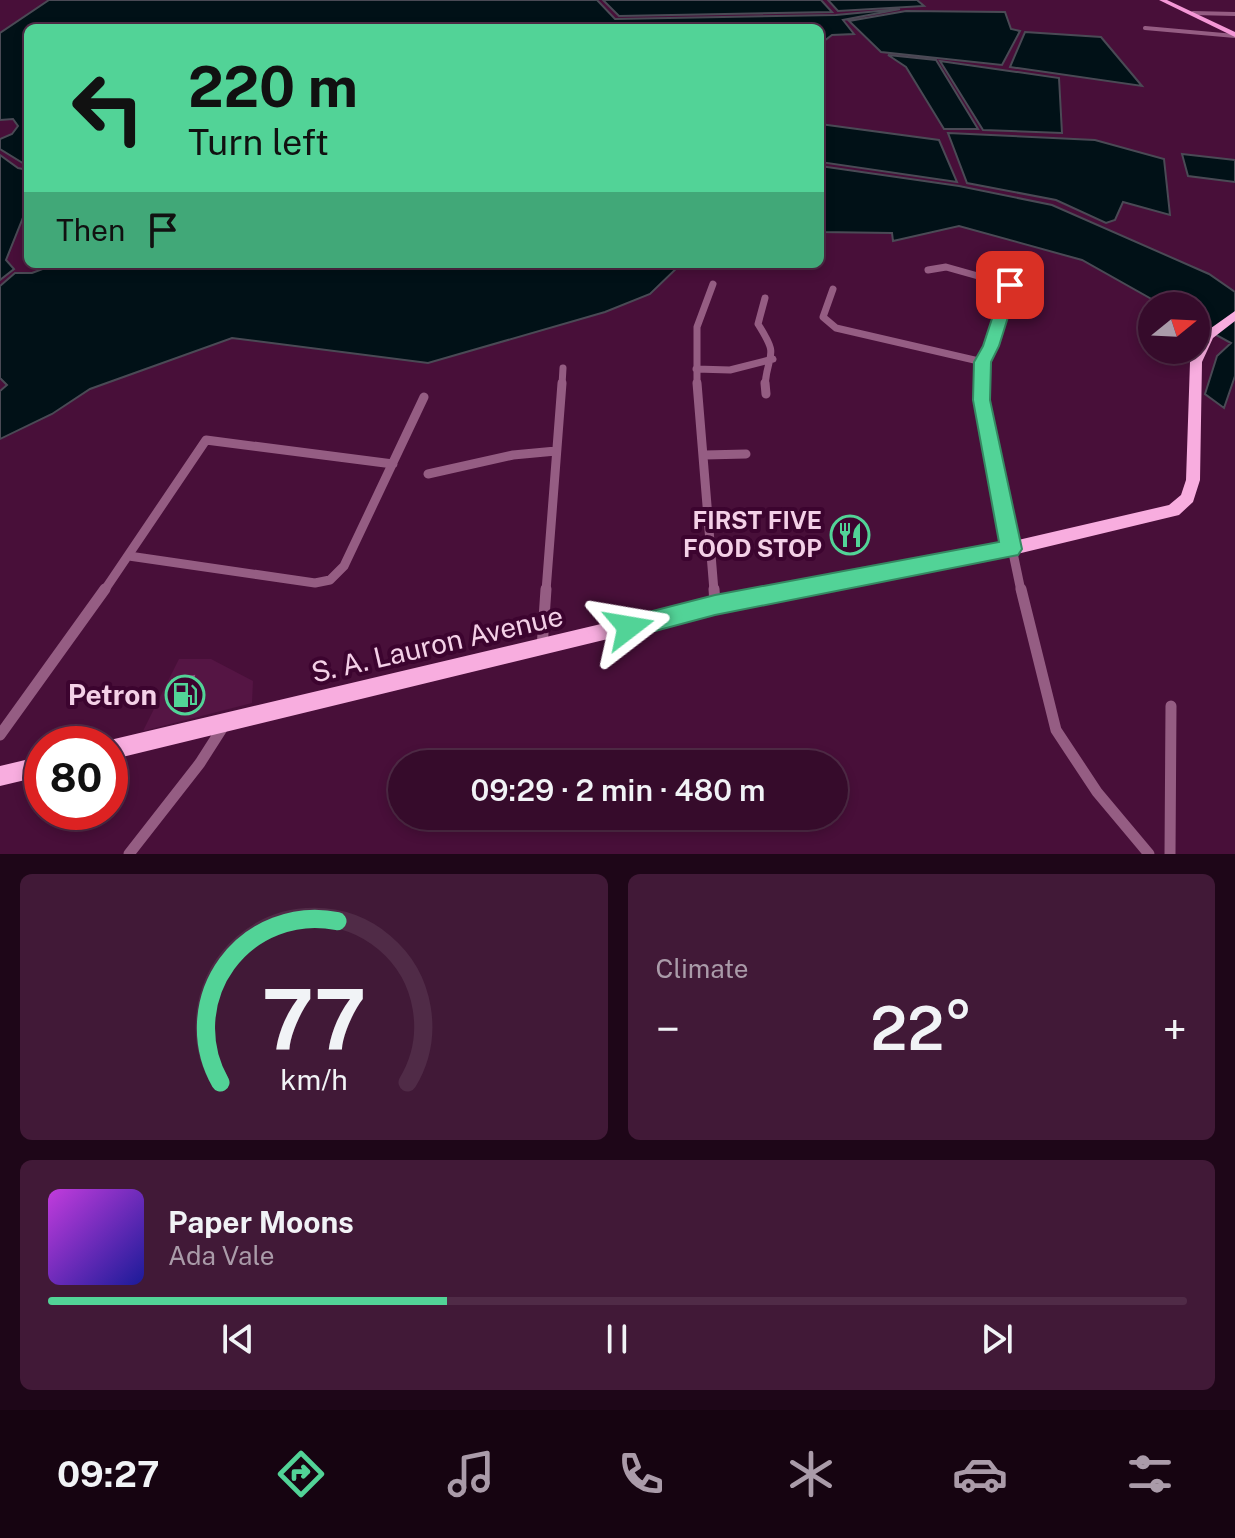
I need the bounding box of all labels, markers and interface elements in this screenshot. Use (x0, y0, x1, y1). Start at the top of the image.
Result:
text: 220 m (188, 54, 358, 120)
icon: left (56, 56, 160, 160)
text: Turn left (188, 121, 329, 163)
icon: arrive (141, 208, 185, 252)
text: Then (56, 212, 125, 248)
pin (976, 251, 1044, 319)
icon: arrive (988, 263, 1032, 307)
north arrow (1138, 292, 1210, 364)
map controls (1138, 292, 1210, 364)
place label: FIRST FIVE FOOD STOP (683, 506, 822, 562)
restaurant icon: FIRST FIVE FOOD STOP (829, 514, 871, 556)
position arrow (587, 585, 671, 669)
street label: S. A. Lauron Avenue (308, 598, 566, 689)
fuel station icon: Petron (164, 674, 206, 716)
place label: Petron (68, 678, 157, 711)
speed limit sign: 80 (24, 726, 128, 830)
text: 09:29 · 2 min · 480 m (470, 772, 766, 808)
text: Climate (656, 953, 749, 984)
text: 77 (261, 970, 366, 1068)
text: 22° (870, 993, 972, 1064)
text: − (656, 1003, 680, 1055)
text: + (1163, 1003, 1187, 1055)
text: km/h (280, 1063, 347, 1096)
text: Paper Moons (168, 1204, 354, 1240)
text: Ada Vale (168, 1240, 274, 1271)
icon: previous (216, 1317, 260, 1361)
icon: pause (595, 1317, 639, 1361)
icon: next (975, 1317, 1019, 1361)
icon: directions (273, 1446, 329, 1502)
icon: music (443, 1446, 499, 1502)
icon: phone (613, 1446, 669, 1502)
icon: climate (783, 1446, 839, 1502)
icon: car (952, 1446, 1008, 1502)
icon: filters (1122, 1446, 1178, 1502)
text: 09:27 (57, 1453, 160, 1495)

